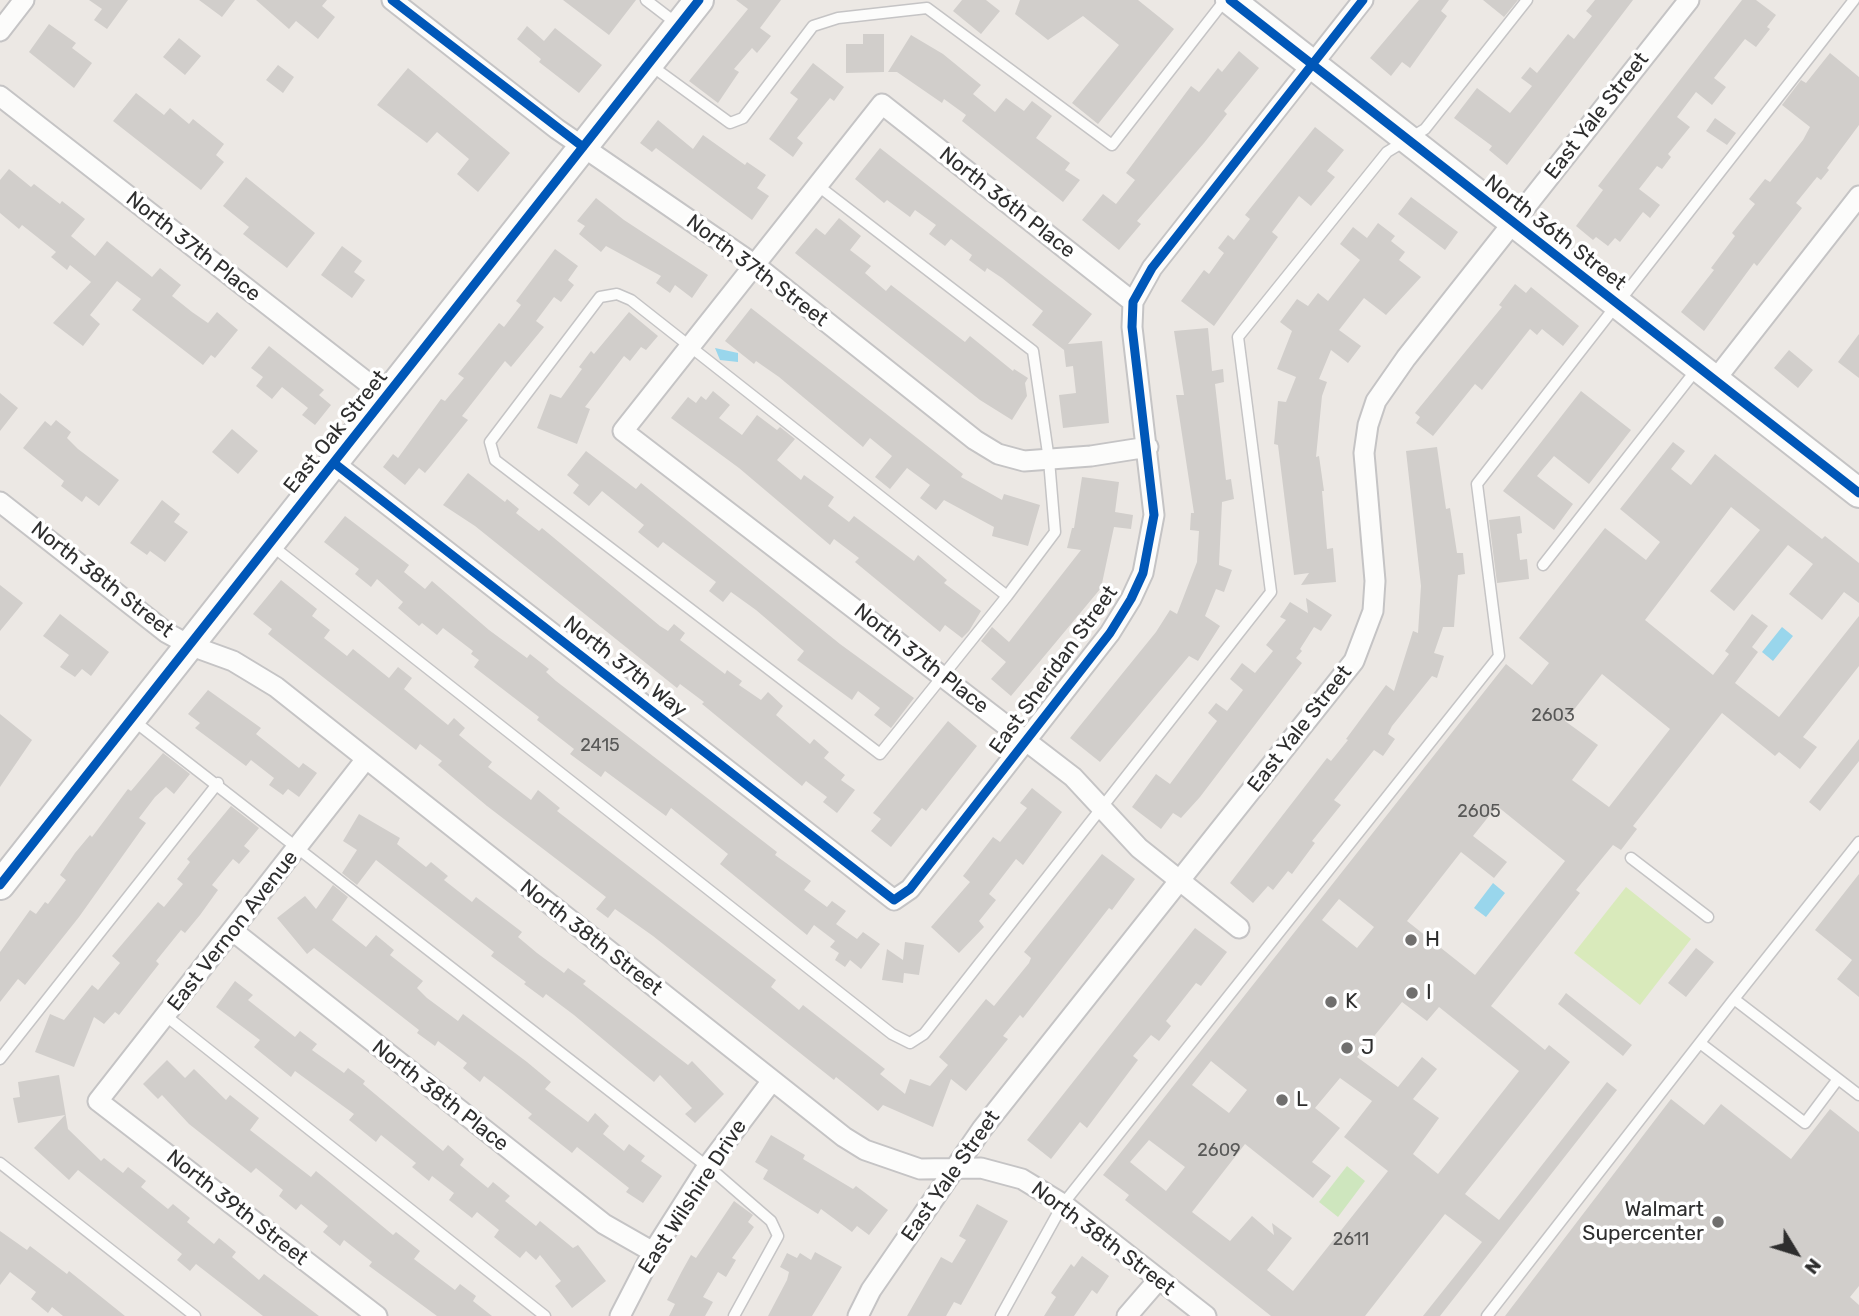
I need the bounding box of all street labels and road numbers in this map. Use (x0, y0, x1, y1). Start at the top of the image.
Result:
street label: East Yale Street (1540, 47, 1654, 185)
street label: North 36th Place (934, 142, 1080, 264)
street label: North 36th Street (1479, 170, 1631, 296)
street label: North 37th Place (121, 187, 265, 307)
street label: North 37th Street (681, 209, 833, 333)
street label: East Oak Street (279, 365, 393, 499)
street label: North 38th Street (26, 517, 178, 643)
street label: East Sheridan Street (985, 581, 1123, 759)
street label: North 37th Place (849, 599, 993, 719)
street label: North 37th Way (558, 611, 692, 723)
street label: East Yale Street (1243, 660, 1357, 798)
street label: East Vernon Avenue (162, 846, 304, 1016)
street label: North 38th Street (515, 875, 667, 1001)
street label: North 38th Place (367, 1035, 513, 1157)
street label: East Yale Street (896, 1106, 1006, 1246)
street label: East Wilshire Drive (634, 1115, 752, 1279)
street label: North 39th Street (161, 1145, 313, 1271)
street label: North 38th Street (1026, 1177, 1180, 1301)

